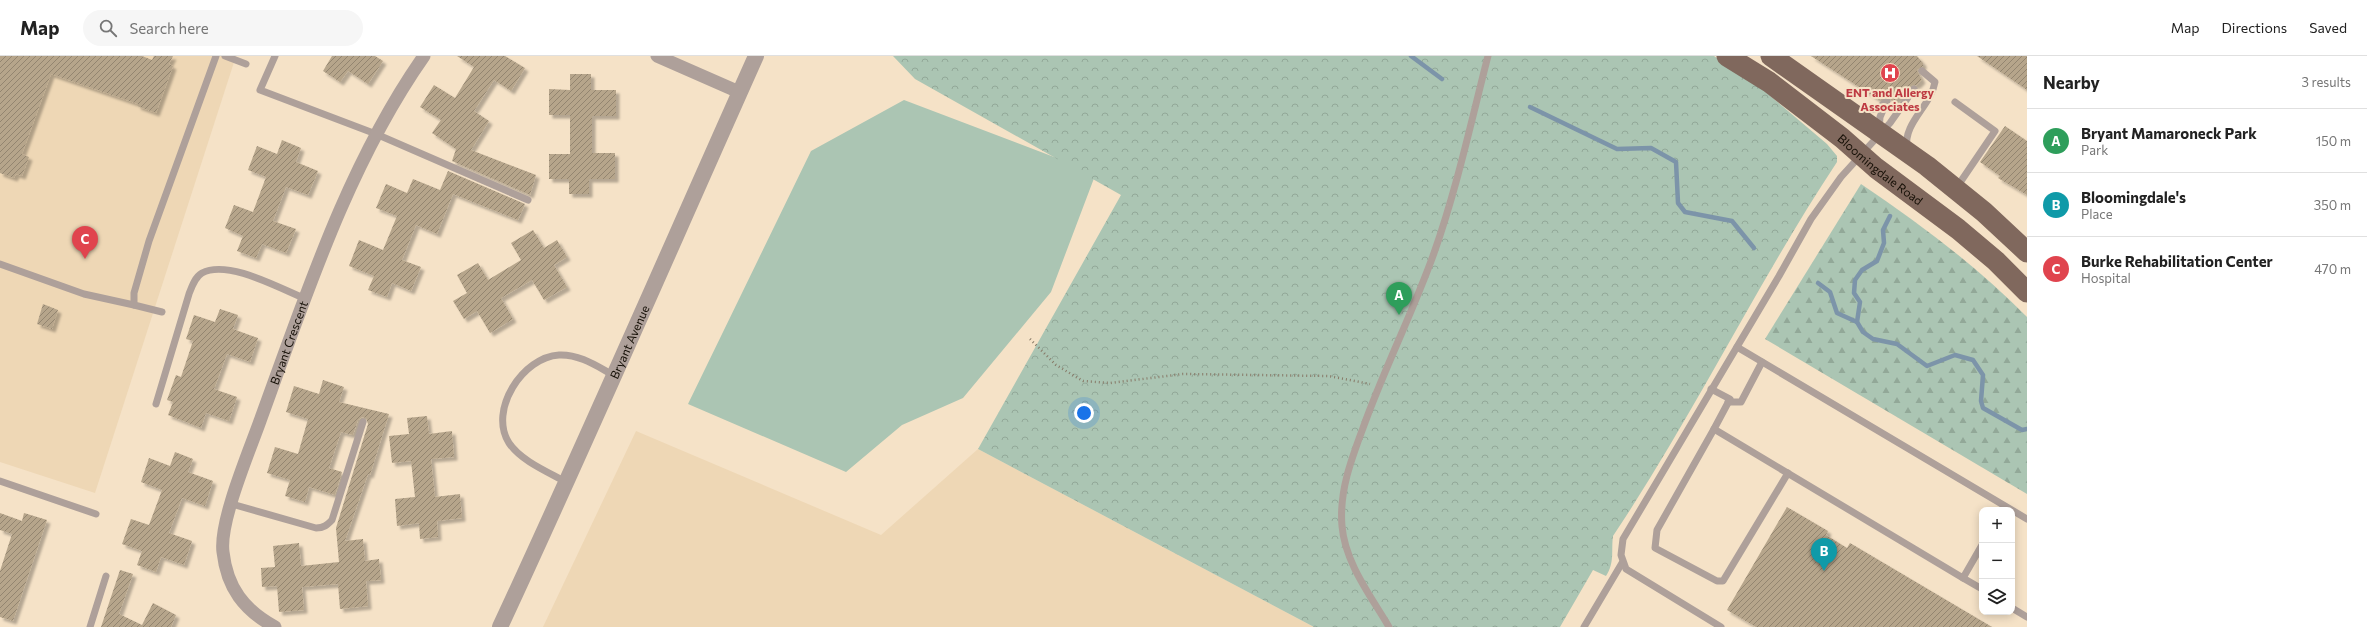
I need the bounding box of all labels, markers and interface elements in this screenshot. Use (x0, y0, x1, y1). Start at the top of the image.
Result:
search box (83, 10, 363, 46)
text: Map (20, 16, 59, 39)
icon: search (97, 17, 119, 39)
text: Search here (129, 19, 209, 37)
text: Map (2171, 19, 2200, 36)
text: Directions (2222, 19, 2287, 36)
text: Saved (2309, 19, 2347, 36)
hospital icon: ENT and Allergy Associates (1879, 62, 1901, 84)
text: Nearby (2043, 72, 2100, 93)
text: 3 results (2302, 74, 2351, 90)
place label: ENT and Allergy Associates (1846, 85, 1935, 113)
text: Bryant Mamaroneck Park (2081, 124, 2257, 142)
street label: Bloomingdale Road (1835, 131, 1926, 208)
text: A (2051, 133, 2061, 149)
text: 150 m (2316, 133, 2351, 149)
text: Park (2081, 142, 2108, 158)
text: Bloomingdale's (2081, 188, 2186, 206)
text: B (2052, 197, 2060, 213)
text: 350 m (2314, 197, 2351, 213)
text: Place (2081, 206, 2113, 222)
pin: C (72, 226, 98, 259)
text: Burke Rehabilitation Center (2081, 252, 2273, 270)
text: C (2052, 261, 2060, 277)
text: 470 m (2314, 261, 2351, 277)
text: Hospital (2081, 270, 2131, 286)
pin: A (1386, 282, 1412, 315)
street label: Bryant Crescent (267, 299, 310, 386)
street label: Bryant Avenue (607, 303, 652, 381)
your location (1074, 403, 1094, 423)
map controls (1979, 507, 2015, 615)
button: + (1979, 507, 2015, 543)
pin: B (1811, 538, 1837, 571)
button: − (1979, 543, 2015, 579)
button: layers (1979, 579, 2015, 615)

